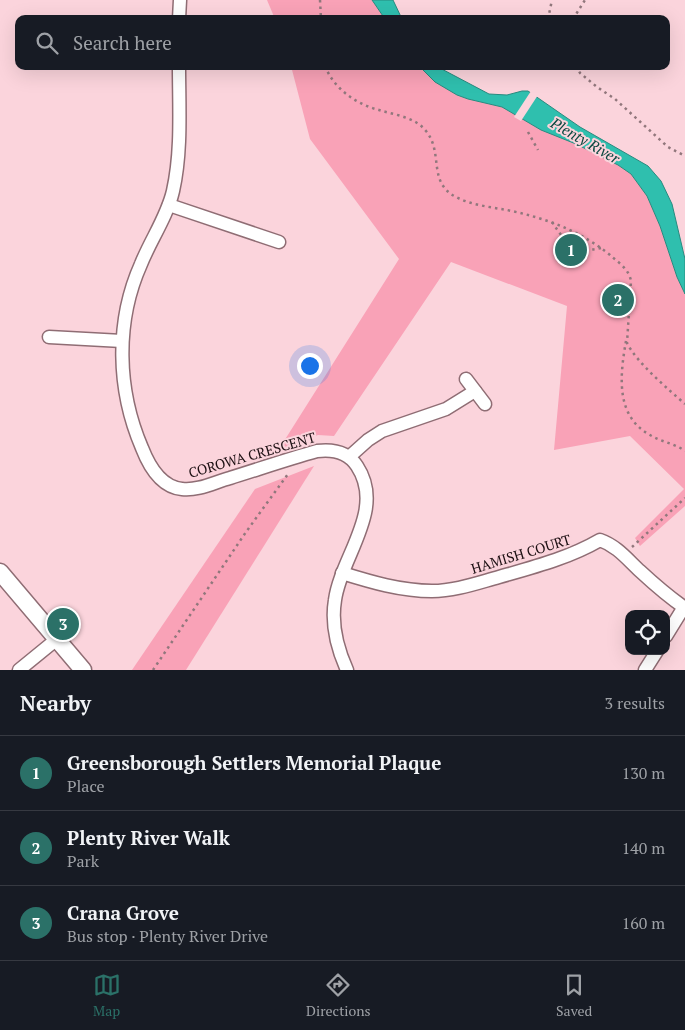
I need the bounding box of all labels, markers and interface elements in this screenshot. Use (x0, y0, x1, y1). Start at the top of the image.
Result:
search box (15, 15, 670, 70)
icon: search (33, 29, 61, 57)
text: Search here (73, 30, 172, 55)
water label: Plenty River (547, 112, 625, 168)
pin: 1 (555, 231, 587, 269)
pin: 2 (602, 281, 634, 319)
your location (297, 353, 323, 379)
street label: COROWA CRESCENT (186, 427, 318, 482)
street label: HAMISH COURT (469, 529, 573, 578)
pin: 3 (47, 605, 79, 643)
map controls (625, 610, 670, 655)
button: locate (625, 610, 670, 655)
text: Nearby (20, 689, 91, 717)
text: 3 results (605, 692, 665, 714)
text: Greensborough Settlers Memorial Plaque (67, 750, 441, 775)
text: 1 (31, 762, 41, 784)
text: 130 m (622, 762, 665, 784)
text: Place (67, 775, 105, 797)
text: Plenty River Walk (67, 825, 230, 850)
text: 2 (31, 837, 41, 859)
text: 140 m (622, 837, 665, 859)
text: Park (67, 850, 99, 872)
text: Crana Grove (67, 900, 179, 925)
text: 3 (31, 912, 41, 934)
text: 160 m (622, 912, 665, 934)
text: Bus stop · Plenty River Drive (67, 925, 268, 947)
tab: Map (93, 971, 121, 1020)
tab: Directions (306, 971, 371, 1020)
tab: Saved (556, 971, 592, 1020)

